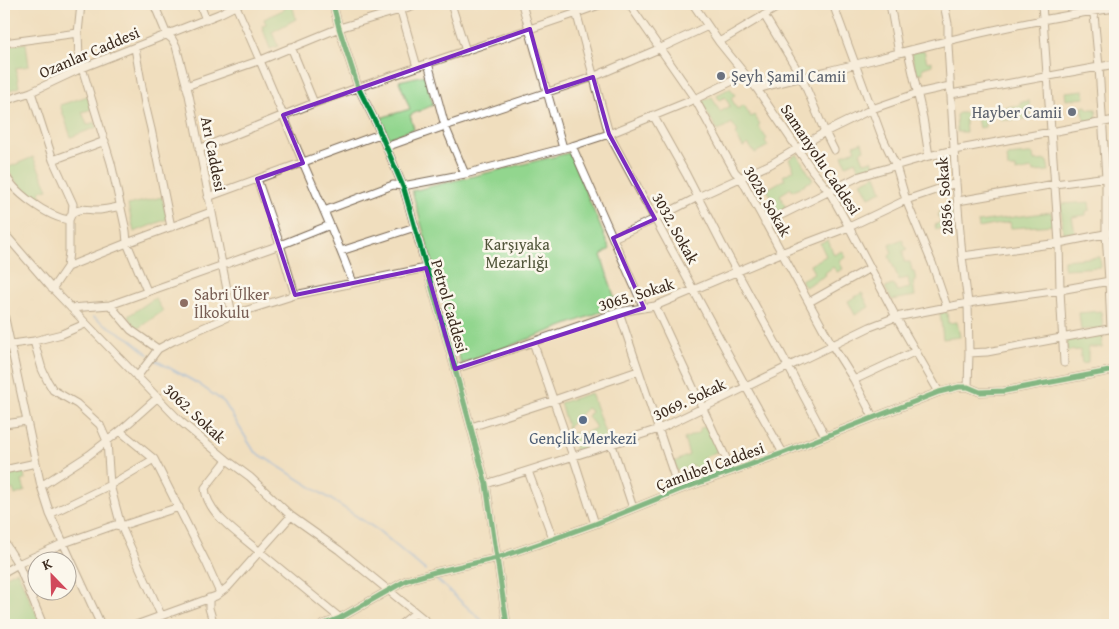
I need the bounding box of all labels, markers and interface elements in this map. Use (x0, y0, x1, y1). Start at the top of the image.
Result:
street label: Ozanlar Caddesi (35, 20, 143, 84)
place label: Şeyh Şamil Camii (731, 64, 847, 88)
marker: Şeyh Şamil Camii (715, 70, 727, 82)
street label: Samanyolu Caddesi (775, 99, 867, 220)
place label: Hayber Camii (972, 100, 1063, 124)
marker: Hayber Camii (1066, 106, 1078, 118)
street label: Arı Caddesi (195, 114, 233, 194)
street label: 2856. Sokak (929, 155, 959, 236)
street label: 3028. Sokak (738, 161, 798, 242)
street label: 3032. Sokak (647, 188, 706, 269)
park label: Karşıyaka Mezarlığı (484, 232, 550, 274)
street label: Petrol Caddesi (425, 257, 475, 356)
street label: 3065. Sokak (595, 271, 678, 317)
place label: Sabri Ülker İlkokulu (194, 282, 270, 324)
marker: Sabri Ülker İlkokulu (178, 297, 190, 309)
street label: 3069. Sokak (649, 371, 730, 426)
street label: 3062. Sokak (158, 378, 232, 449)
marker: Gençlik Merkezi (577, 414, 589, 426)
place label: Gençlik Merkezi (529, 426, 637, 450)
street label: Çamlıbel Caddesi (652, 435, 768, 497)
north arrow (28, 552, 78, 602)
text: K (39, 553, 55, 575)

